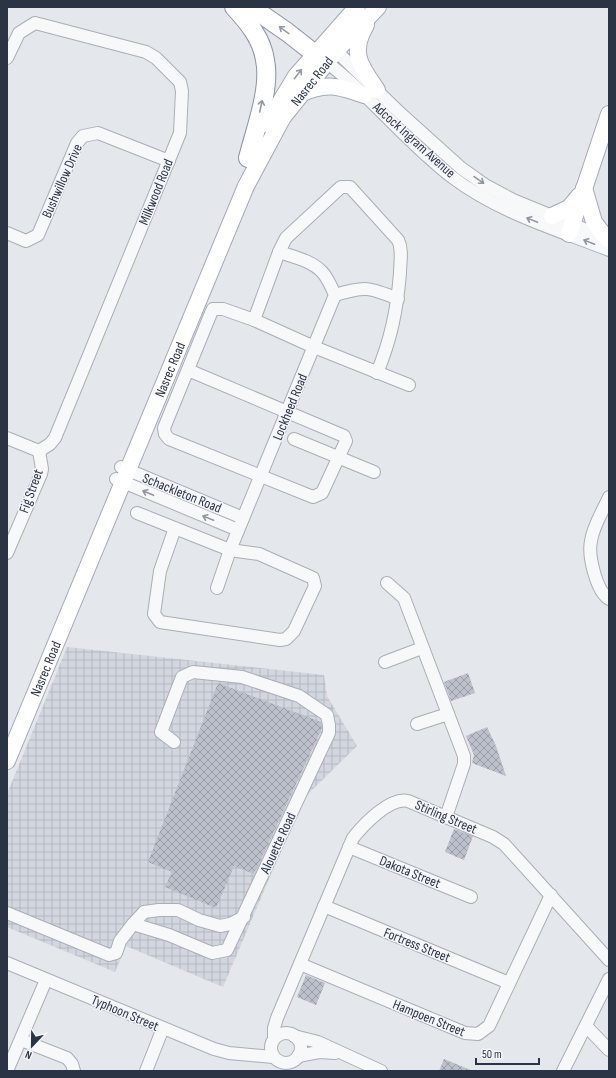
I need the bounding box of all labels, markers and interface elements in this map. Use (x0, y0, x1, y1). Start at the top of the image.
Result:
one-way arrow (279, 26, 290, 34)
street label: Nasrec Road (287, 53, 337, 109)
one-way arrow (294, 69, 302, 80)
street label: Adcock Ingram Avenue (368, 98, 459, 182)
one-way arrow (257, 100, 265, 113)
street label: Bushwillow Drive (38, 141, 86, 221)
street label: Milkwood Road (135, 156, 177, 228)
one-way arrow (473, 176, 484, 185)
one-way arrow (527, 216, 539, 224)
one-way arrow (583, 238, 595, 246)
street label: Nasrec Road (151, 339, 189, 400)
street label: Lockheed Road (269, 371, 311, 443)
street label: Fig Street (15, 467, 47, 515)
street label: Schackleton Road (140, 469, 224, 517)
one-way arrow (142, 489, 154, 496)
one-way arrow (203, 514, 215, 522)
street label: Nasrec Road (26, 638, 64, 699)
street label: Stirling Street (412, 796, 480, 838)
street label: Alouette Road (256, 810, 300, 877)
street label: Dakota Street (377, 852, 443, 892)
street label: Fortress Street (381, 924, 453, 966)
street label: Typhoon Street (89, 991, 161, 1035)
street label: Hampoen Street (390, 996, 468, 1040)
north arrow (12, 1026, 52, 1066)
scale bar (476, 1040, 539, 1066)
text: 50 m (482, 1047, 502, 1062)
text: N (23, 1048, 34, 1062)

